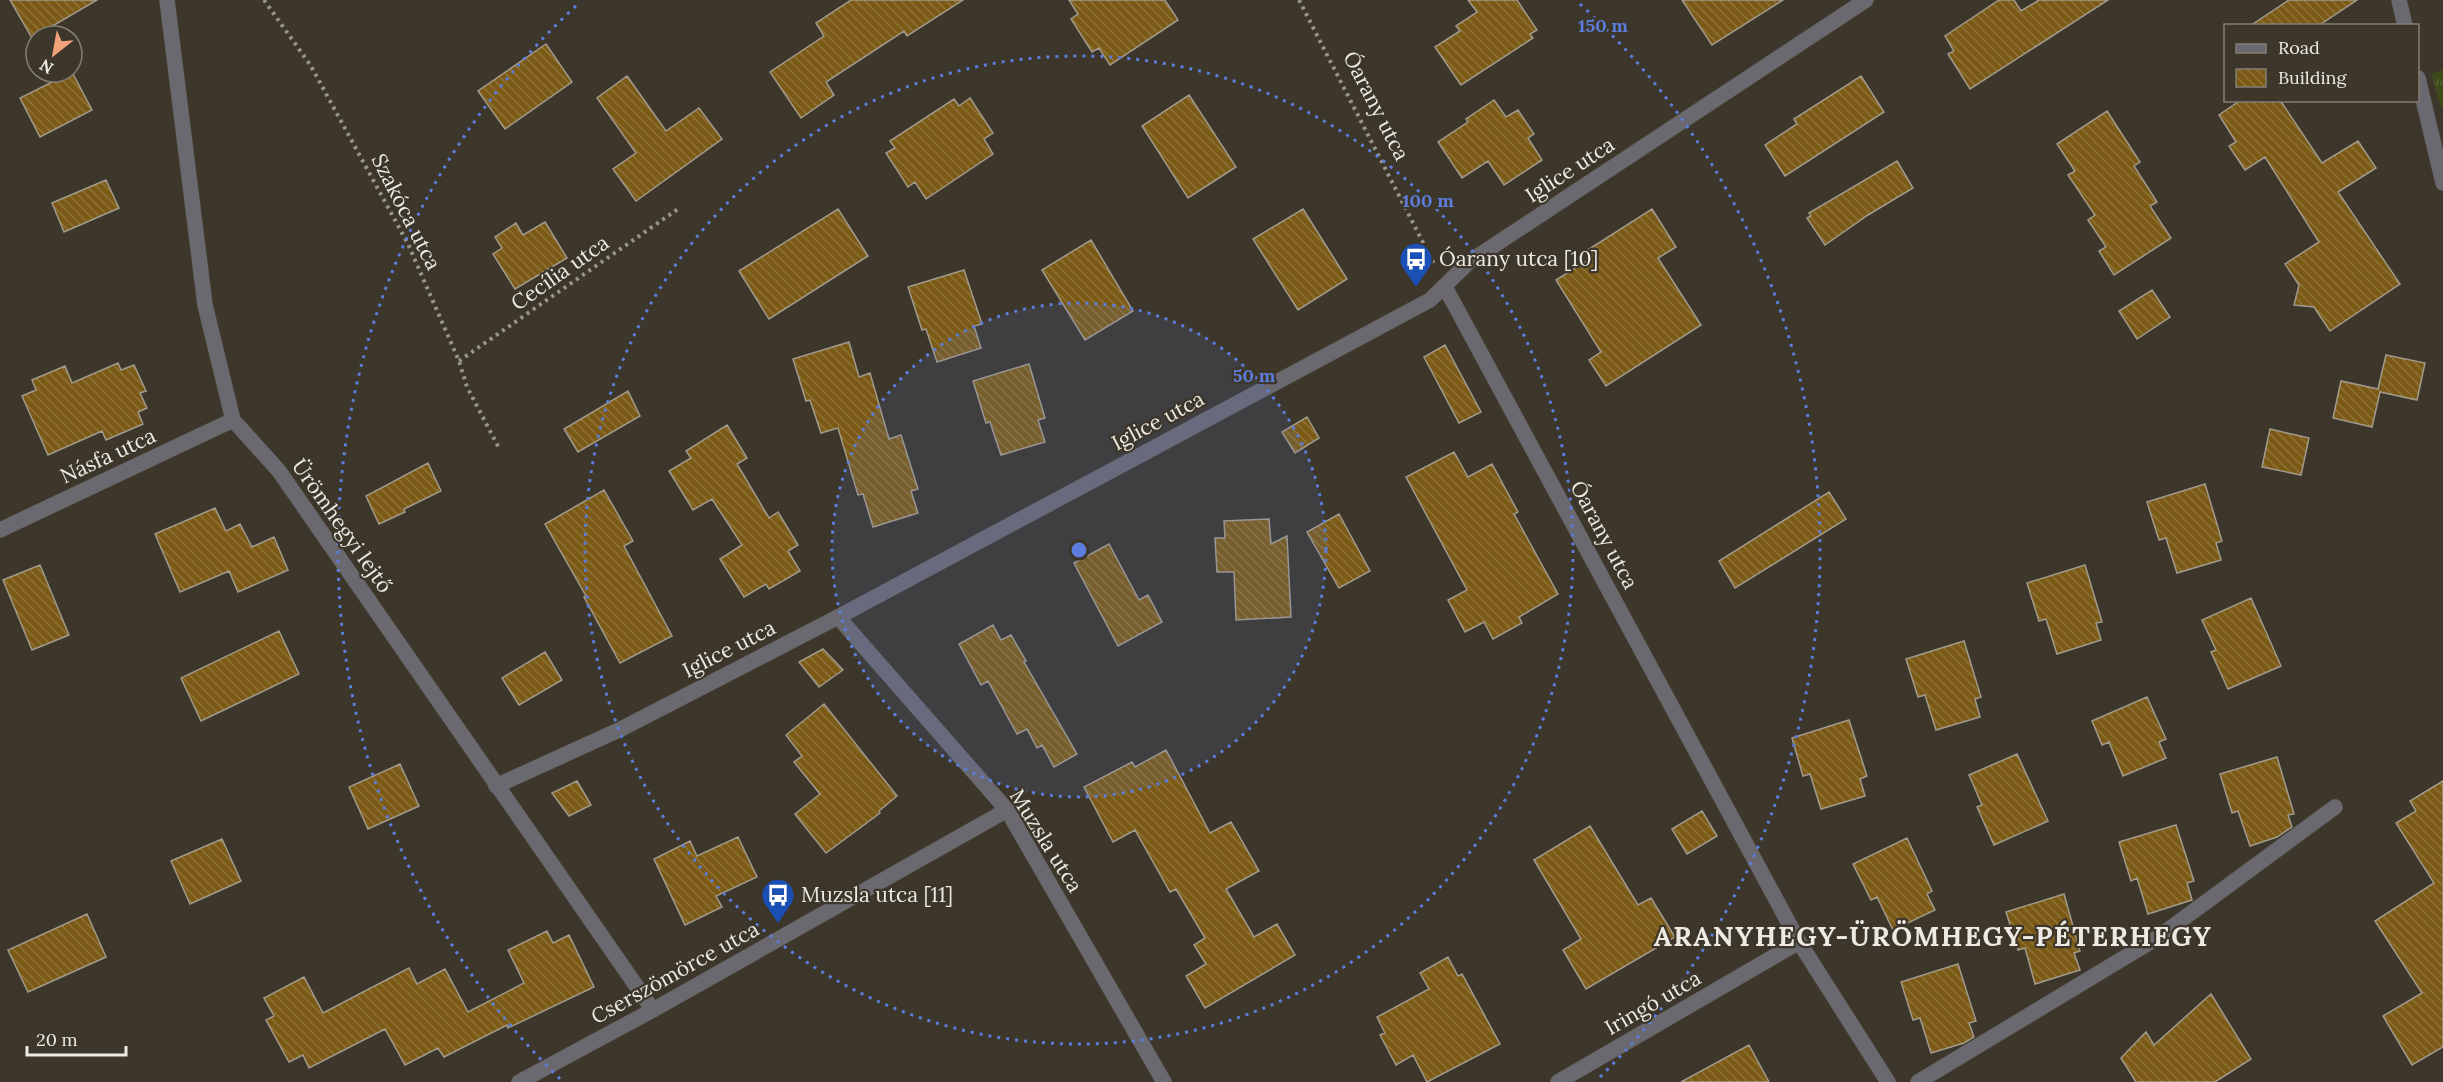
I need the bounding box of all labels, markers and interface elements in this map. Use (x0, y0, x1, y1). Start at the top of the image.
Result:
text: 150 m (1578, 14, 1628, 37)
north arrow (24, 24, 84, 84)
legend (2224, 24, 2419, 102)
text: Road (2278, 36, 2320, 59)
street label: Óarany utca (1337, 47, 1416, 165)
text: N (36, 55, 57, 79)
text: Building (2278, 66, 2348, 89)
street label: Iglice utca (1520, 131, 1620, 208)
street label: Szakóca utca (366, 149, 447, 275)
text: 100 m (1402, 189, 1454, 212)
street label: Cecília utca (505, 229, 614, 316)
bus stop icon: Óarany utca [10] (1398, 241, 1434, 288)
place label: Óarany utca [10] (1439, 245, 1598, 272)
text: 50 m (1233, 364, 1276, 387)
street label: Iglice utca (1107, 385, 1209, 456)
street label: Násfa utca (56, 422, 160, 489)
street label: Ürömhegyi lejtő (286, 453, 399, 598)
street label: Óarany utca (1565, 476, 1644, 594)
centre of rings (1069, 540, 1089, 560)
street label: Iglice utca (678, 614, 780, 684)
street label: Muzsla utca (1004, 784, 1089, 898)
bus stop icon: Muzsla utca [11] (760, 877, 796, 924)
place label: Muzsla utca [11] (801, 881, 953, 908)
street label: Cserszömörce utca (586, 915, 764, 1030)
district label: ARANYHEGY-ÜRÖMHEGY-PÉTERHEGY (1654, 919, 2212, 953)
street label: Iringó utca (1600, 964, 1706, 1041)
scale bar (27, 1019, 126, 1057)
text: 20 m (36, 1028, 78, 1051)

